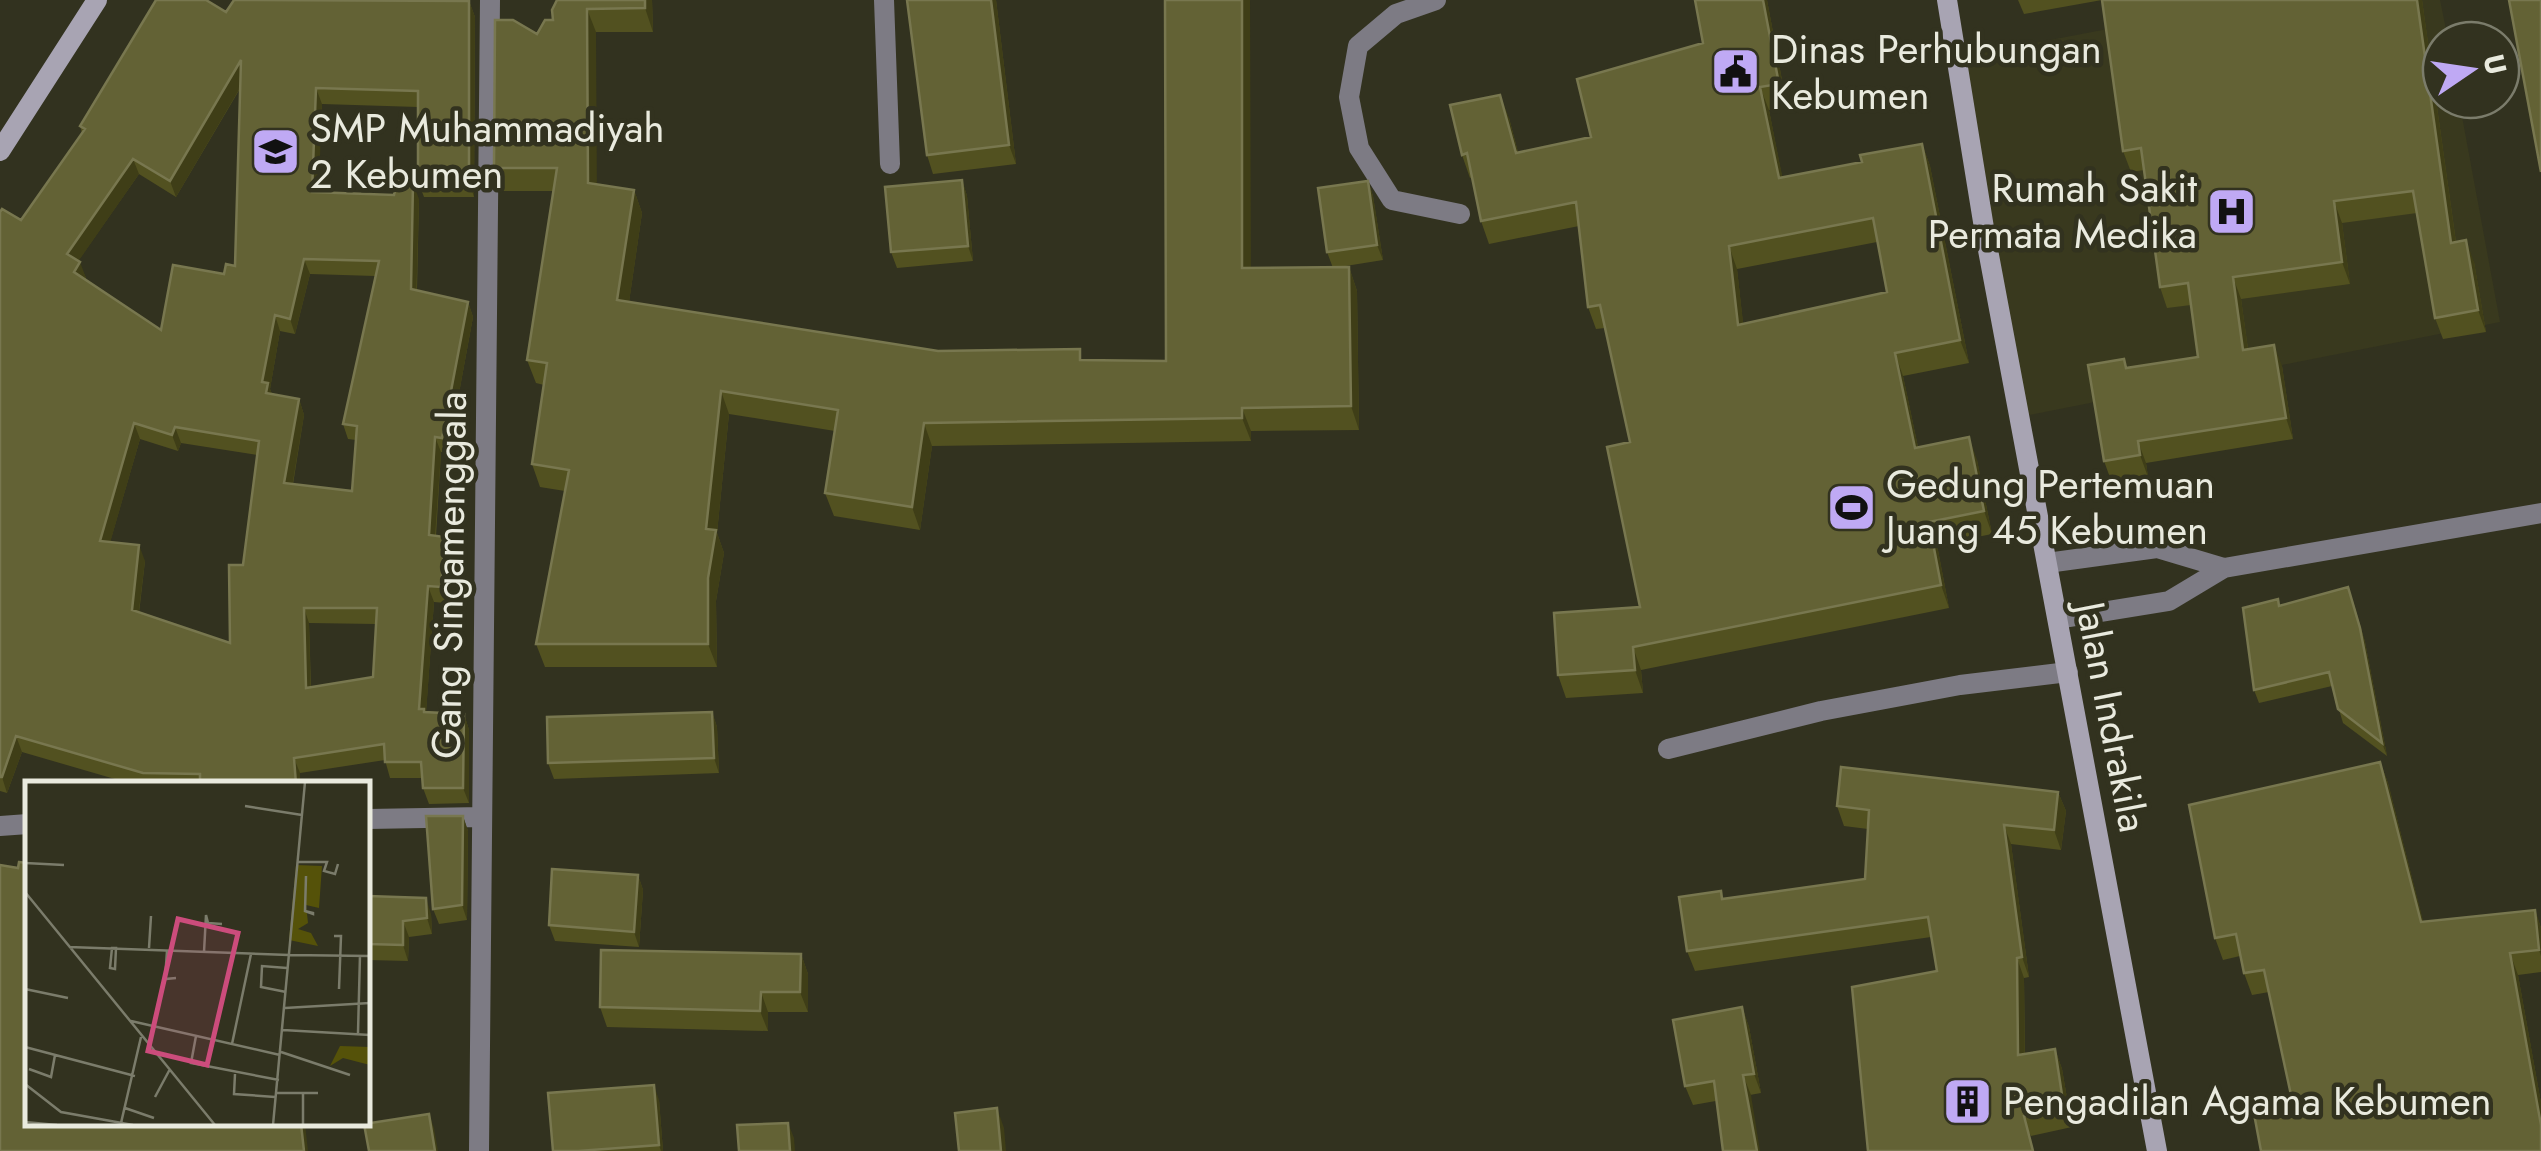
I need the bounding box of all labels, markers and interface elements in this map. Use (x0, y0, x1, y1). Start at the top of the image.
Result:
place label: Dinas Perhubungan Kebumen (1771, 20, 2102, 124)
north arrow (2421, 20, 2521, 120)
public building icon: Dinas Perhubungan Kebumen (1710, 46, 1762, 98)
text: U (2473, 50, 2517, 79)
place label: SMP Muhammadiyah 2 Kebumen (310, 99, 665, 203)
school or university icon: SMP Muhammadiyah 2 Kebumen (249, 125, 301, 177)
place label: Rumah Sakit Permata Medika (1928, 159, 2197, 263)
hospital icon: Rumah Sakit Permata Medika (2206, 185, 2258, 237)
street label: Gang Singamenggala (417, 391, 481, 759)
place label: Gedung Pertemuan Juang 45 Kebumen (1881, 455, 2215, 559)
sports icon: Gedung Pertemuan Juang 45 Kebumen (1825, 481, 1877, 533)
street label: Jalan Indrakila (2060, 592, 2163, 837)
inset map (25, 781, 370, 1126)
place label: Pengadilan Agama Kebumen (2003, 1072, 2491, 1130)
building icon: Pengadilan Agama Kebumen (1942, 1075, 1994, 1127)

